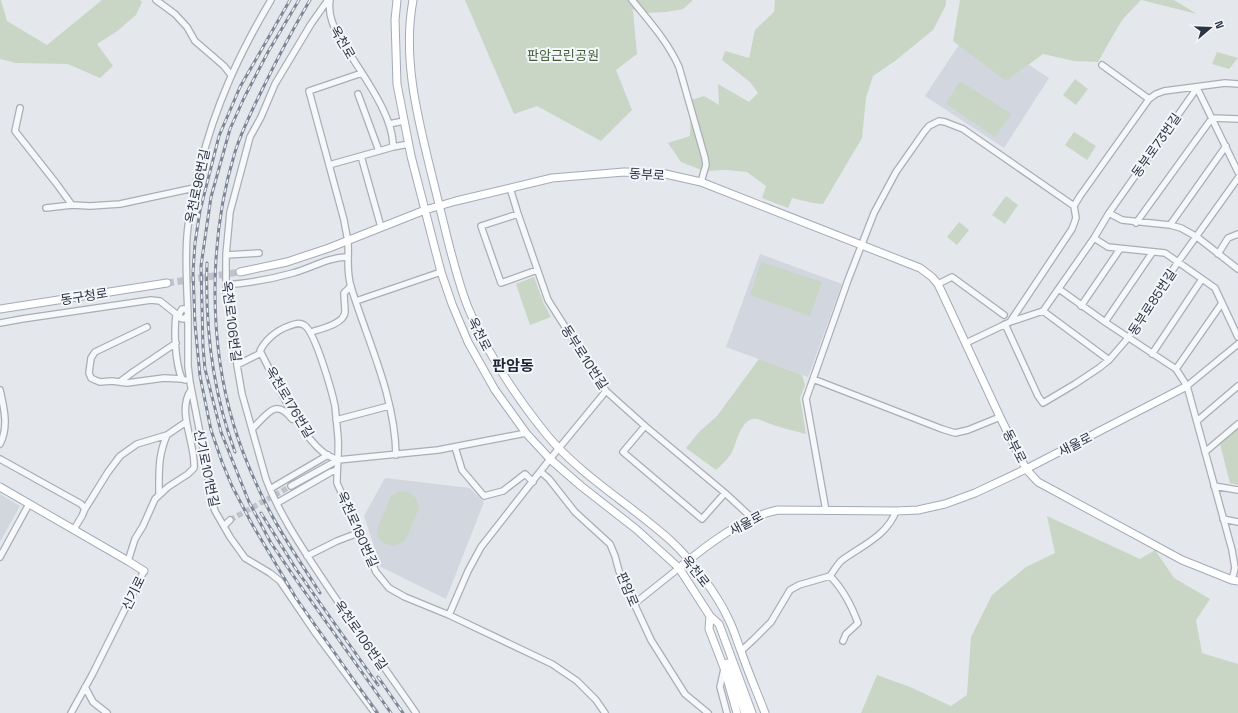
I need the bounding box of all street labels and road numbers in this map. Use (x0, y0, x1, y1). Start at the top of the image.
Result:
street label: 옥천로 (326, 22, 359, 62)
street label: 동부로73번길 (1128, 110, 1185, 181)
street label: 옥천로96번길 (181, 147, 214, 225)
street label: 동부로 (628, 165, 665, 184)
street label: 동부로85번길 (1125, 266, 1180, 339)
street label: 옥천로106번길 (218, 280, 245, 363)
street label: 동구청로 (59, 284, 109, 309)
street label: 옥천로 (464, 314, 495, 354)
street label: 동부로10번길 (557, 322, 612, 393)
street label: 옥천로176번길 (262, 363, 318, 441)
street label: 동부로 (999, 426, 1030, 466)
street label: 신기로101번길 (190, 428, 223, 509)
street label: 새울로 (1055, 429, 1095, 460)
street label: 옥천로180번길 (333, 488, 382, 570)
street label: 새울로 (726, 507, 766, 539)
street label: 옥천로 (678, 552, 713, 591)
street label: 판암로 (613, 569, 642, 609)
street label: 신기로 (118, 573, 149, 613)
street label: 옥천로106번길 (330, 597, 391, 674)

